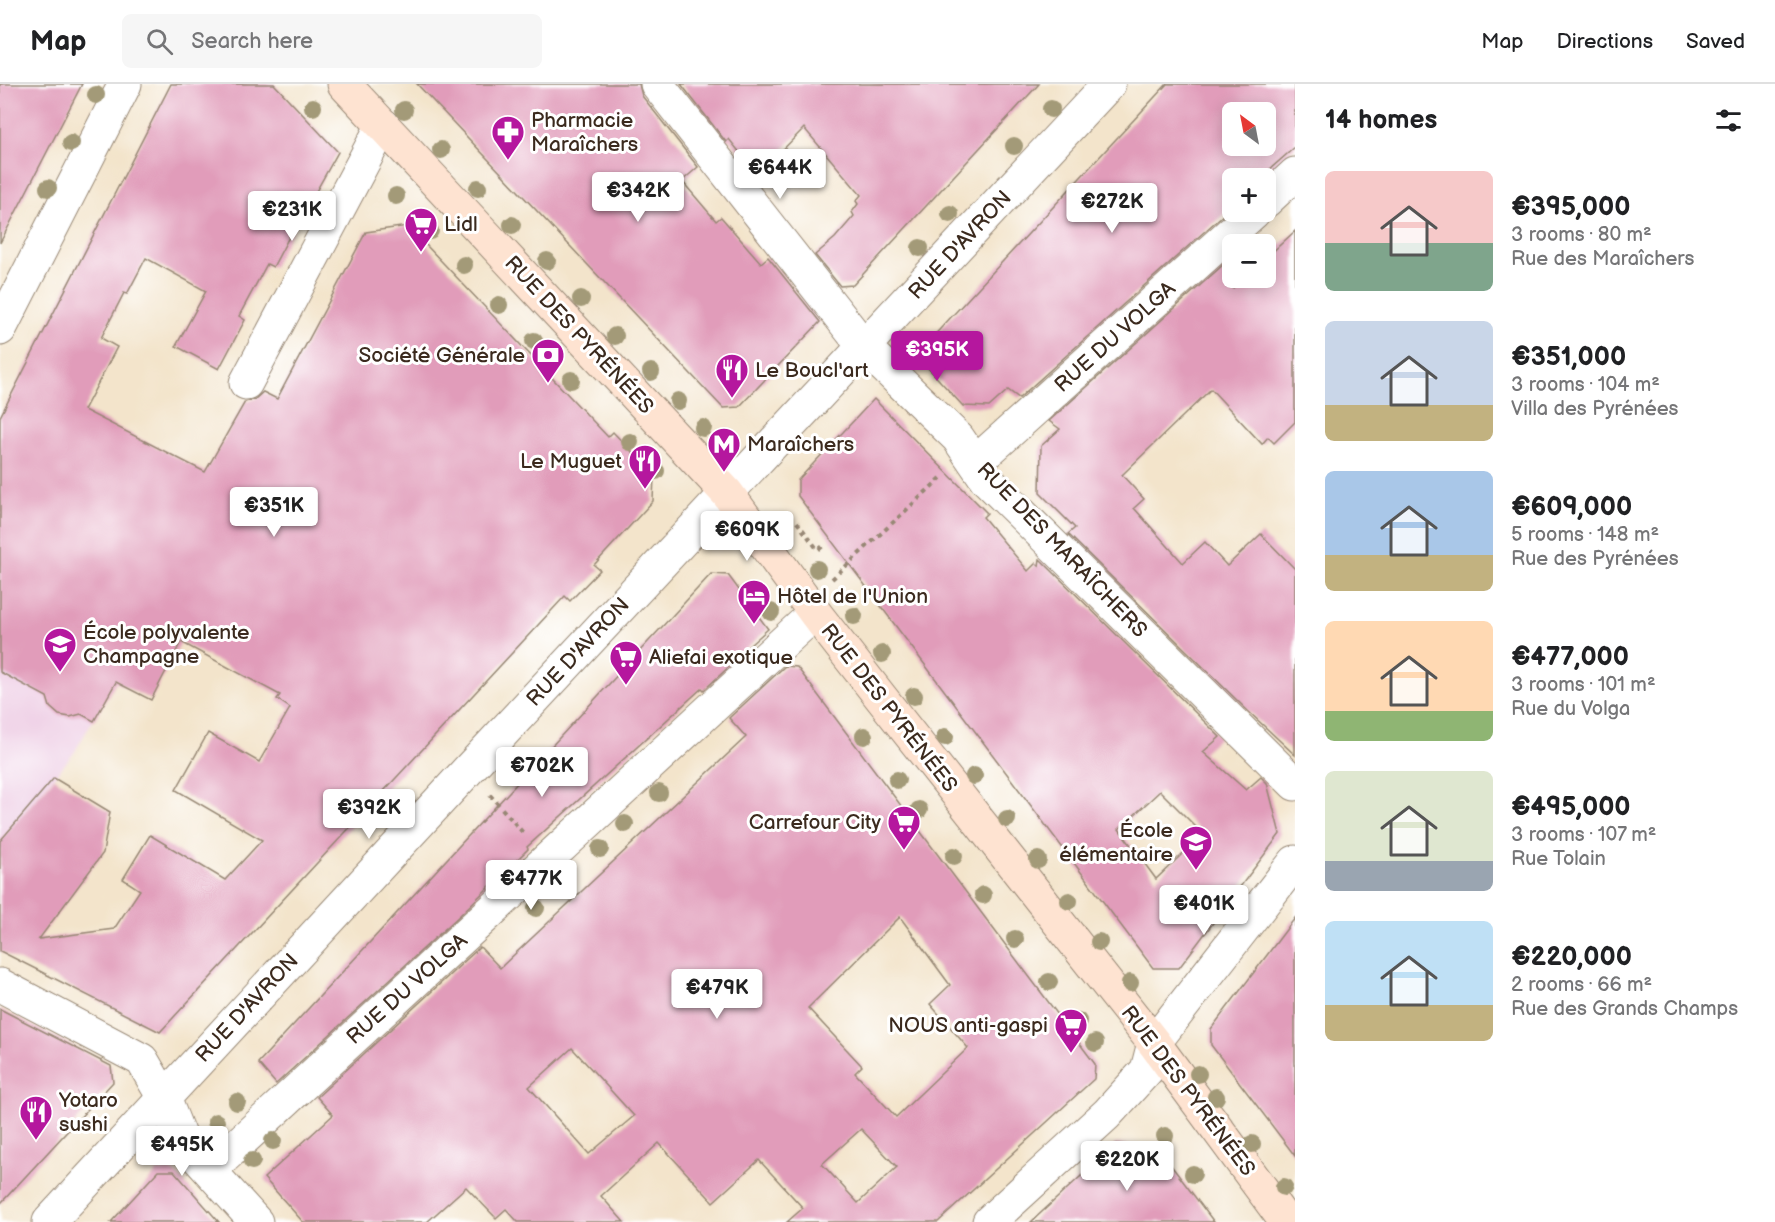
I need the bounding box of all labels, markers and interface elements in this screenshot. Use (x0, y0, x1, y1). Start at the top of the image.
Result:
search box (122, 14, 542, 68)
text: Map (30, 25, 86, 58)
icon: search (143, 25, 176, 58)
text: Search here (191, 28, 313, 55)
text: Map (1481, 29, 1524, 54)
text: Directions (1557, 29, 1653, 54)
text: Saved (1686, 29, 1745, 54)
north arrow (1222, 102, 1276, 156)
map controls (1222, 102, 1276, 288)
icon: filters (1712, 104, 1745, 137)
text: 14 homes (1325, 105, 1437, 136)
place label: Pharmacie Maraîchers (531, 108, 638, 157)
pharmacy icon: Pharmacie Maraîchers (490, 114, 526, 161)
pin: €644K (738, 149, 822, 200)
text: €644K (748, 156, 812, 180)
button: + (1222, 168, 1276, 222)
pin: €342K (596, 172, 680, 223)
text: €342K (606, 179, 670, 203)
pin: €272K (1070, 183, 1154, 234)
street label: RUE D'AVRON (903, 186, 1017, 304)
text: €272K (1080, 190, 1144, 214)
pin: €231K (250, 191, 334, 242)
text: €395,000 (1511, 192, 1630, 223)
icon: home (1373, 195, 1445, 267)
text: €231K (262, 198, 322, 222)
supermarket icon: Lidl (403, 206, 439, 253)
place label: Lidl (444, 212, 478, 237)
text: 3 rooms · 80 m² (1511, 223, 1652, 247)
button: − (1222, 234, 1276, 288)
text: Rue des Maraîchers (1511, 247, 1694, 271)
street label: RUE DES PYRÉNÉES (499, 251, 659, 419)
street label: RUE DU VOLGA (1050, 276, 1181, 398)
pin: €395K (895, 331, 979, 382)
bank icon: Société Générale (530, 337, 566, 384)
text: €395K (905, 338, 969, 362)
text: €351,000 (1511, 342, 1626, 373)
place label: Société Générale (359, 343, 525, 368)
icon: home (1373, 345, 1445, 417)
restaurant icon: Le Boucl'art (714, 352, 750, 399)
place label: Le Boucl'art (755, 358, 869, 383)
text: 3 rooms · 104 m² (1511, 373, 1660, 397)
text: Villa des Pyrénées (1511, 397, 1679, 421)
metro station icon: Maraîchers (706, 426, 742, 473)
place label: Maraîchers (747, 432, 854, 457)
restaurant icon: Le Muguet (627, 443, 663, 490)
place label: Le Muguet (520, 449, 623, 474)
street label: RUE DES MARAÎCHERS (972, 457, 1152, 643)
pin: €351K (232, 487, 316, 538)
text: €609,000 (1511, 492, 1632, 523)
text: €351K (244, 494, 304, 518)
icon: home (1373, 495, 1445, 567)
pin: €609K (705, 511, 789, 562)
text: €609K (715, 518, 779, 542)
text: 5 rooms · 148 m² (1511, 523, 1659, 547)
text: Rue des Pyrénées (1511, 547, 1679, 571)
hotel icon: Hôtel de l'Union (736, 578, 772, 625)
place label: Hôtel de l'Union (777, 584, 928, 609)
street label: RUE D'AVRON (521, 593, 635, 711)
street label: RUE DES PYRÉNÉES (815, 619, 963, 797)
place label: École polyvalente Champagne (83, 620, 249, 669)
school or university icon: École polyvalente Champagne (42, 626, 78, 673)
supermarket icon: Aliefai exotique (608, 639, 644, 686)
text: €477,000 (1511, 642, 1629, 673)
place label: Aliefai exotique (649, 645, 793, 670)
icon: home (1373, 645, 1445, 717)
text: 3 rooms · 101 m² (1511, 673, 1656, 697)
text: Rue du Volga (1511, 697, 1630, 721)
pin: €702K (500, 747, 584, 798)
text: €702K (510, 754, 574, 778)
pin: €392K (327, 789, 411, 840)
text: €495,000 (1511, 792, 1631, 823)
icon: home (1373, 795, 1445, 867)
text: €392K (337, 796, 401, 820)
supermarket icon: Carrefour City (886, 804, 922, 851)
place label: Carrefour City (749, 810, 882, 835)
place label: École élémentaire (1059, 818, 1173, 867)
text: 3 rooms · 107 m² (1511, 823, 1656, 847)
school or university icon: École élémentaire (1178, 824, 1214, 871)
text: Rue Tolain (1511, 847, 1606, 871)
pin: €477K (489, 860, 573, 911)
text: €477K (500, 867, 562, 891)
pin: €401K (1162, 885, 1246, 936)
text: €401K (1173, 892, 1235, 916)
street label: RUE DU VOLGA (342, 928, 473, 1050)
text: €220,000 (1511, 942, 1632, 973)
icon: home (1373, 945, 1445, 1017)
street label: RUE D'AVRON (190, 949, 304, 1067)
pin: €479K (675, 969, 759, 1020)
text: 2 rooms · 66 m² (1511, 973, 1652, 997)
text: €479K (685, 976, 749, 1000)
text: Rue des Grands Champs (1511, 997, 1738, 1021)
street label: RUE DES PYRÉNÉES (1116, 1001, 1260, 1181)
supermarket icon: NOUS anti-gaspi (1053, 1007, 1089, 1054)
place label: NOUS anti-gaspi (888, 1013, 1048, 1038)
place label: Yotaro sushi (58, 1088, 118, 1137)
restaurant icon: Yotaro sushi (18, 1094, 54, 1141)
pin: €495K (140, 1126, 224, 1177)
text: €495K (150, 1133, 214, 1157)
pin: €220K (1085, 1141, 1169, 1192)
text: €220K (1095, 1148, 1159, 1172)

